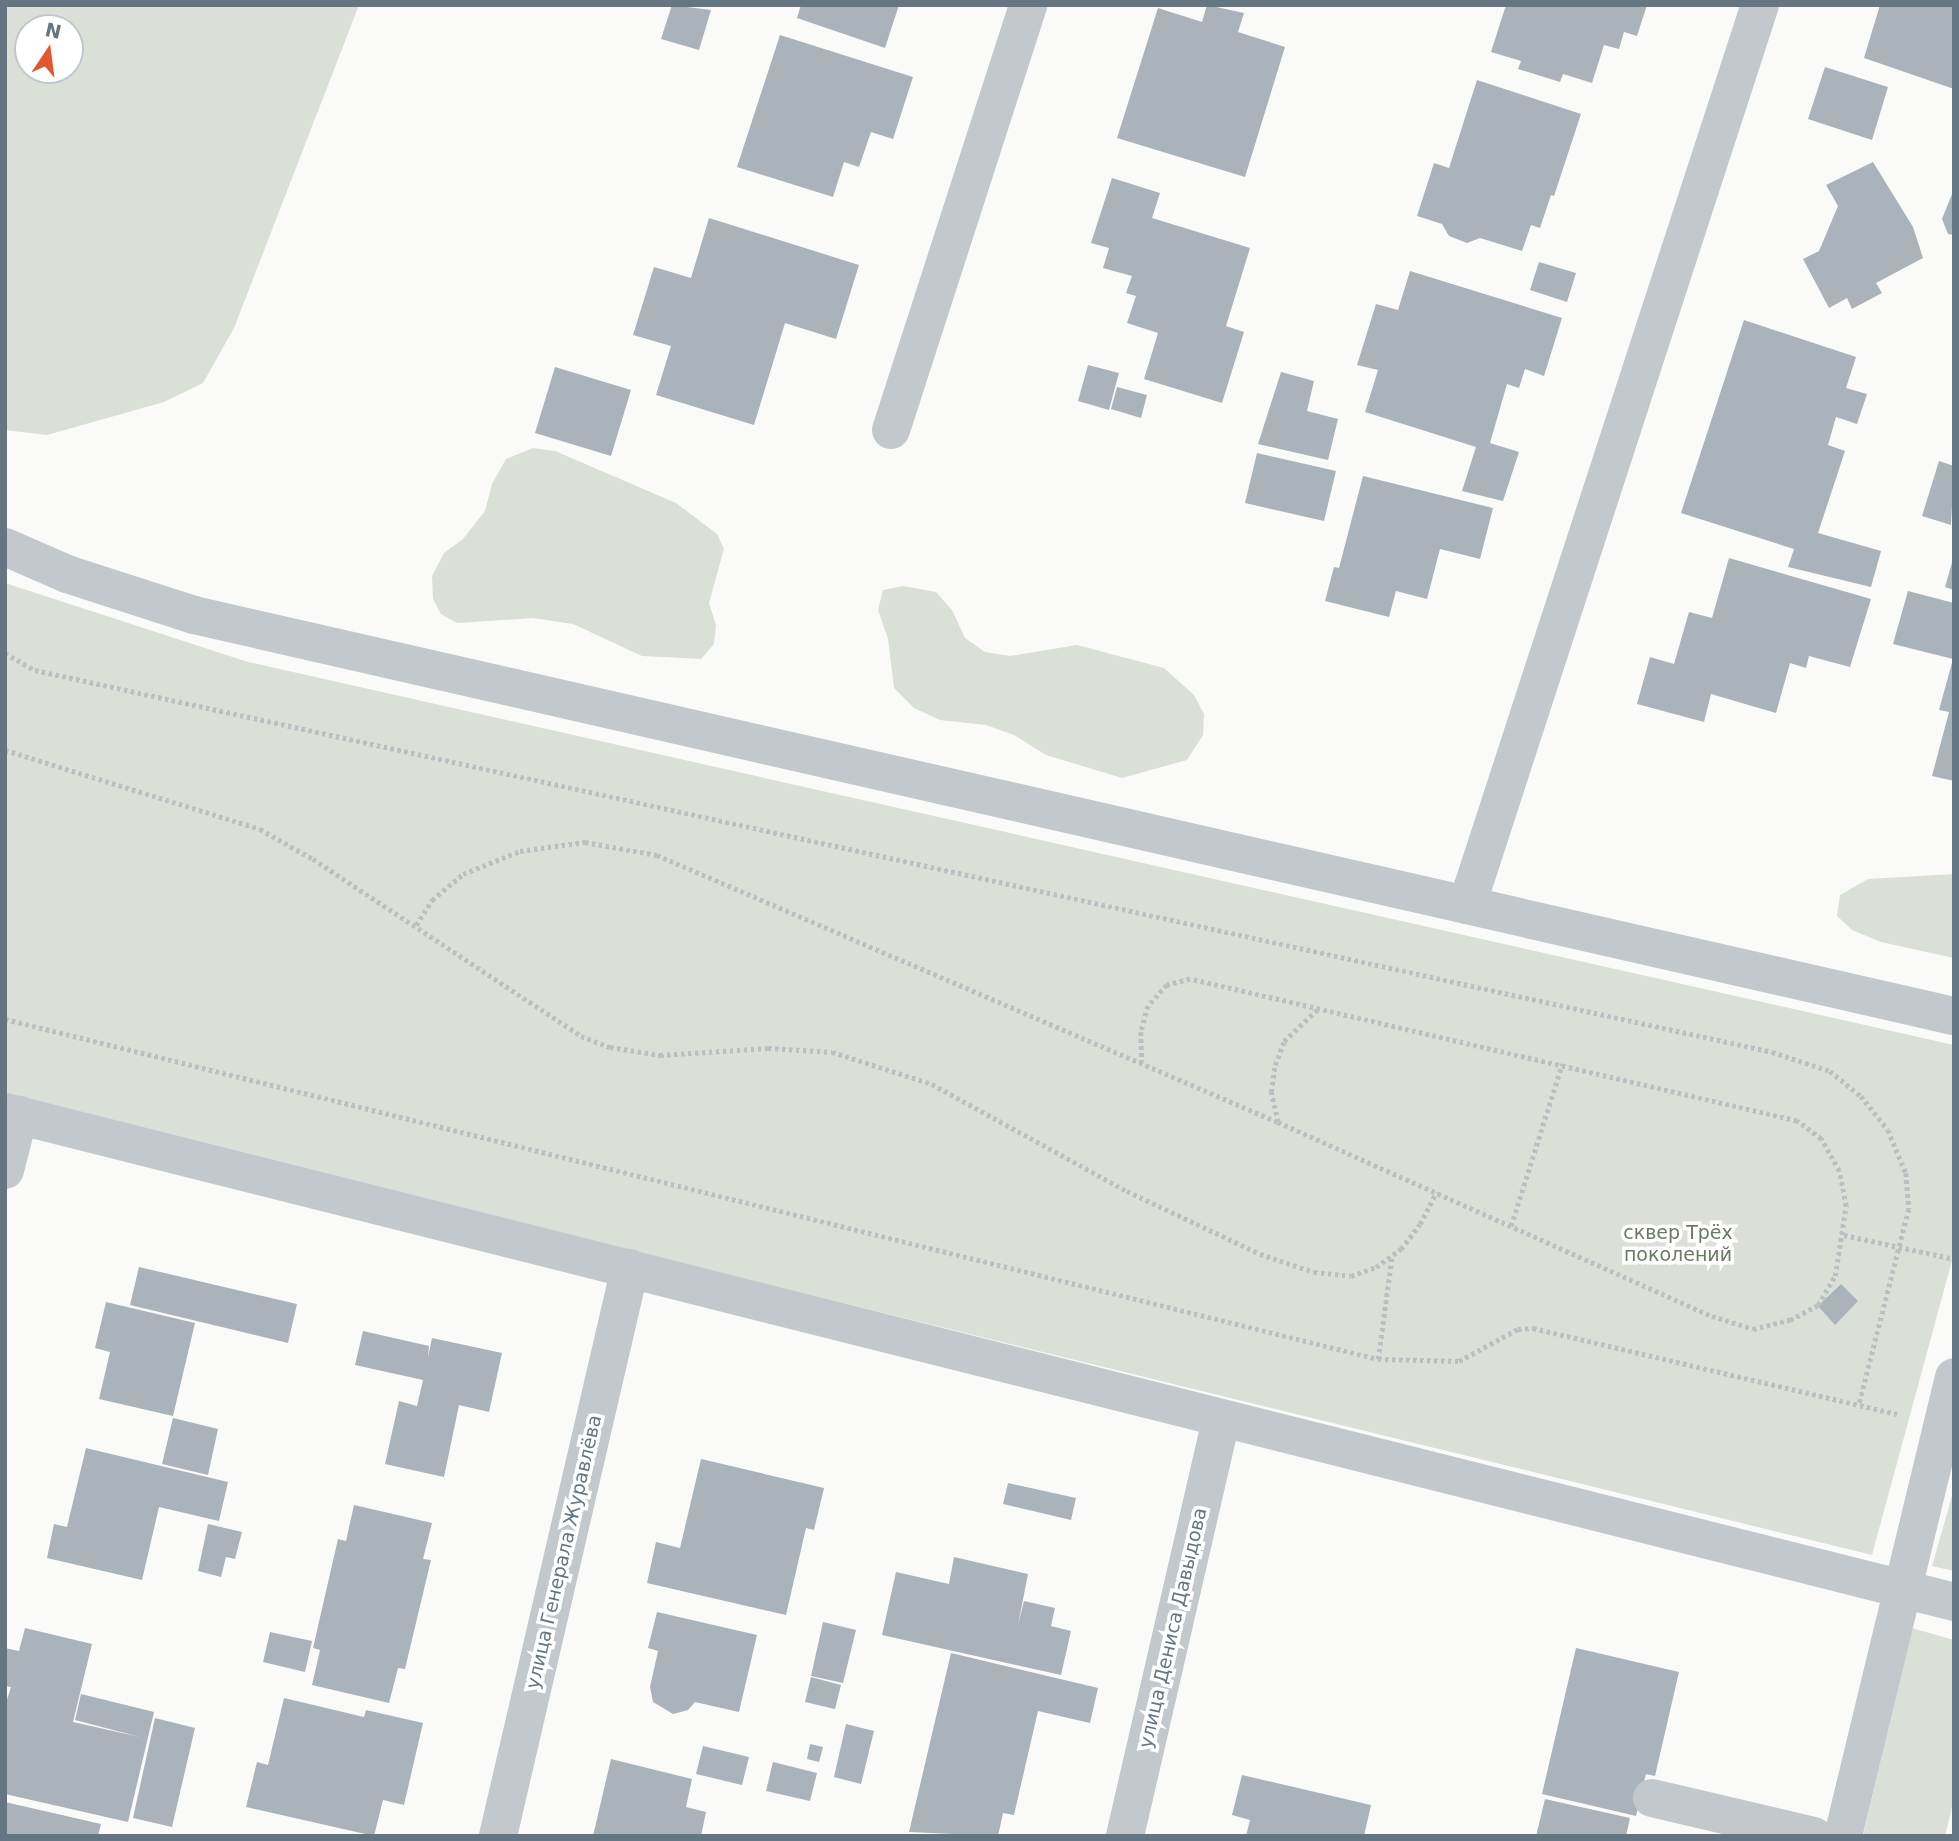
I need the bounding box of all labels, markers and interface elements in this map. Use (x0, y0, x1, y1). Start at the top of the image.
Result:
north arrow (14, 14, 84, 84)
text: N (43, 18, 63, 43)
park label: сквер Трёх поколений (1623, 1222, 1733, 1266)
street label: улица Генерала Журавлёва (521, 1413, 607, 1691)
street label: улица Дениса Давыдова (1134, 1506, 1212, 1750)

